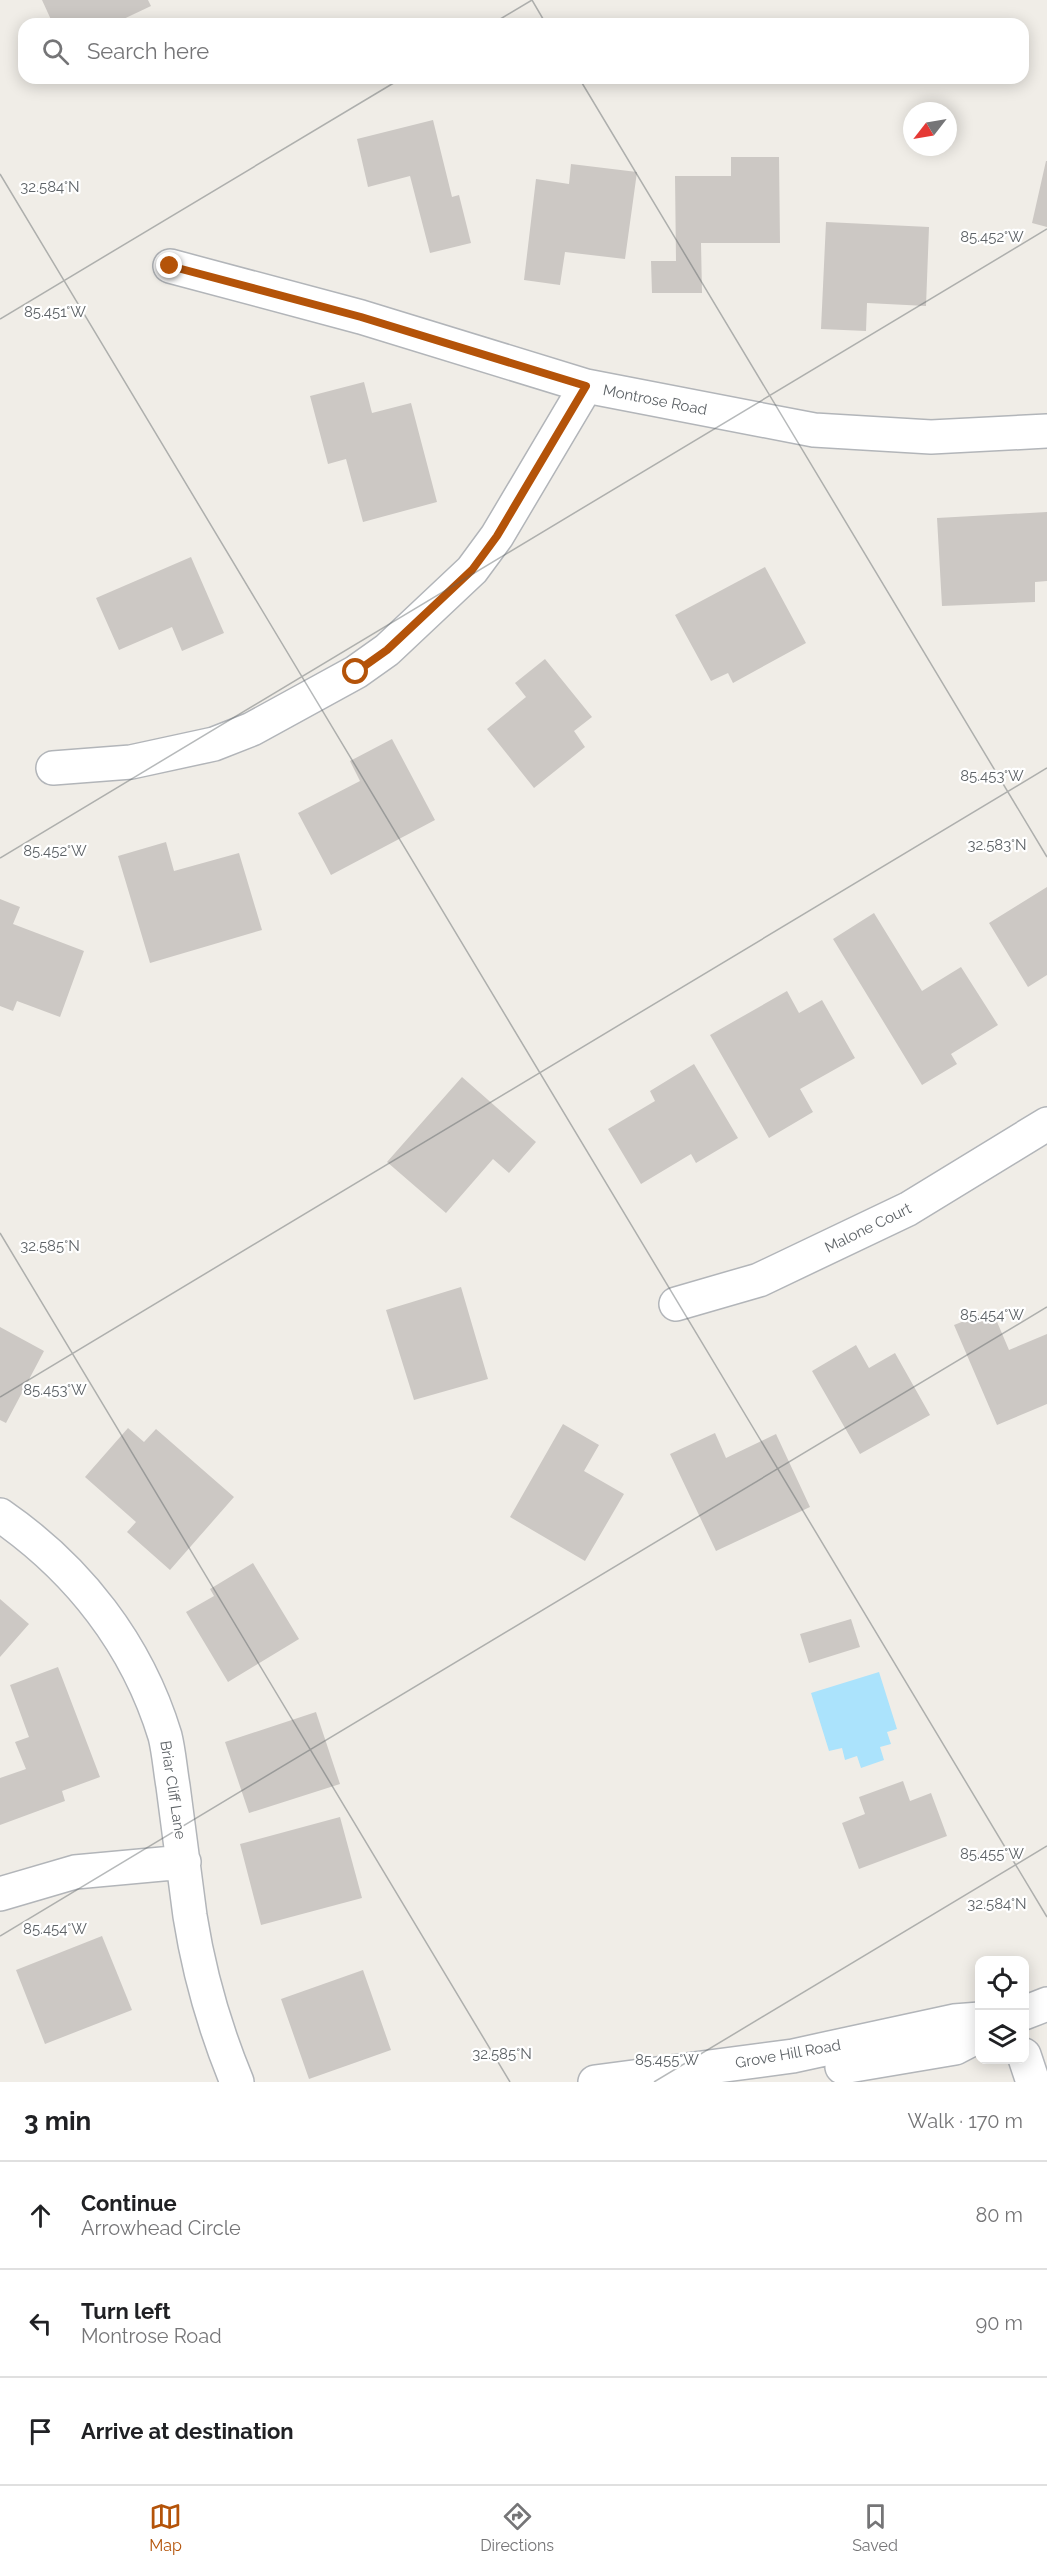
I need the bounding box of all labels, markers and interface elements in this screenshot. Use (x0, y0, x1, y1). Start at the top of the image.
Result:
search box (18, 18, 1029, 84)
icon: search (39, 35, 72, 68)
text: Search here (87, 38, 209, 64)
north arrow (903, 102, 957, 156)
text: 32.584°N (20, 178, 80, 196)
text: 85.452°W (960, 228, 1024, 246)
route end (156, 252, 182, 278)
text: 85.451°W (24, 303, 86, 321)
street label: Montrose Road (602, 381, 708, 419)
route start (342, 658, 368, 684)
text: 85.453°W (960, 767, 1024, 785)
text: 32.583°N (968, 836, 1026, 854)
text: 85.452°W (23, 842, 87, 860)
street label: Malone Court (822, 1199, 914, 1257)
text: 32.585°N (20, 1237, 80, 1255)
text: 85.454°W (960, 1306, 1024, 1324)
text: 85.453°W (23, 1381, 87, 1399)
street label: Briar Cliff Lane (156, 1739, 190, 1841)
text: 85.455°W (960, 1845, 1024, 1863)
text: 32.584°N (967, 1895, 1027, 1913)
text: 85.454°W (23, 1920, 87, 1938)
map controls (975, 1956, 1029, 2064)
button: locate (975, 1956, 1029, 2010)
button: layers (975, 2010, 1029, 2064)
street label: Grove Hill Road (734, 2036, 842, 2072)
text: 32.585°N (472, 2045, 532, 2063)
text: 85.455°W (635, 2051, 699, 2069)
text: 3 min (24, 2106, 91, 2136)
text: Walk · 170 m (907, 2109, 1023, 2133)
text: Continue (81, 2190, 177, 2216)
icon: ahead (24, 2199, 57, 2232)
text: 80 m (975, 2203, 1023, 2227)
text: Arrowhead Circle (81, 2216, 241, 2240)
text: Turn left (81, 2298, 171, 2324)
icon: left (24, 2307, 57, 2340)
text: 90 m (976, 2311, 1023, 2335)
text: Montrose Road (81, 2324, 222, 2348)
icon: arrive (24, 2415, 57, 2448)
text: Arrive at destination (81, 2418, 294, 2444)
tab: Map (149, 2500, 182, 2555)
tab: Directions (480, 2500, 554, 2555)
tab: Saved (852, 2500, 898, 2555)

